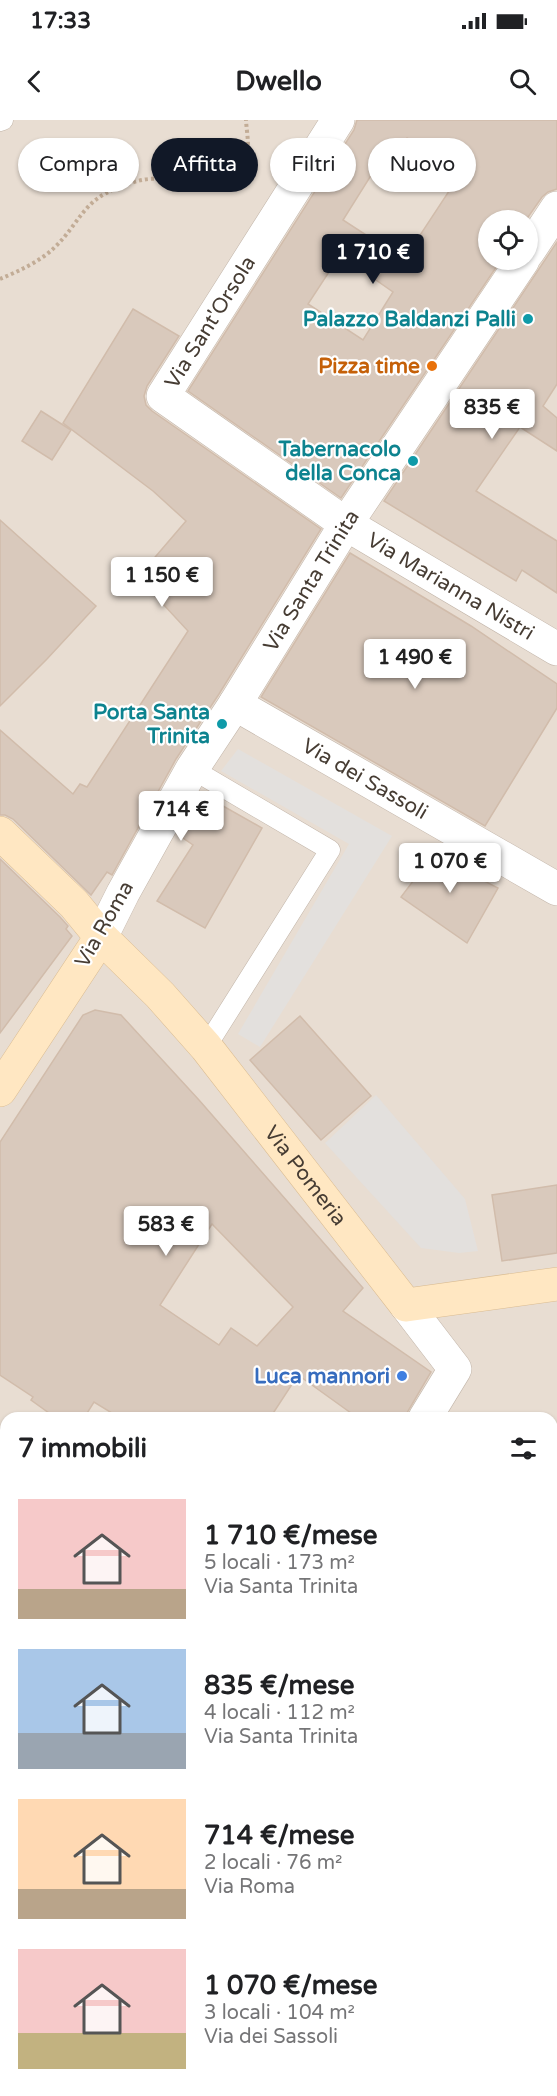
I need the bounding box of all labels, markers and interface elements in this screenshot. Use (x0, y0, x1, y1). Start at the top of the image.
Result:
text: 17:33 (30, 8, 91, 34)
icon: back (18, 65, 51, 98)
text: Dwello (235, 65, 322, 98)
icon: search (506, 65, 539, 98)
chip: Compra (18, 138, 139, 192)
chip: Affitta (151, 138, 258, 192)
chip: Filtri (270, 138, 356, 192)
chip: Nuovo (368, 138, 476, 192)
map controls (478, 210, 538, 270)
button: locate (478, 210, 538, 270)
pin: 1 710 € (318, 234, 428, 285)
text: 1 710 € (336, 241, 410, 265)
street label: Via Sant'Orsola (160, 251, 261, 393)
place label: Palazzo Baldanzi Palli (303, 307, 516, 332)
marker: Palazzo Baldanzi Palli (521, 312, 535, 326)
place label: Pizza time (318, 354, 420, 379)
marker: Pizza time (425, 359, 439, 373)
pin: 835 € (450, 389, 534, 440)
text: 835 € (464, 396, 520, 420)
place label: Tabernacolo della Conca (277, 437, 401, 486)
marker: Tabernacolo della Conca (406, 454, 420, 468)
street label: Via Santa Trinita (258, 505, 365, 656)
street label: Via Marianna Nistri (362, 527, 539, 646)
pin: 1 150 € (107, 557, 217, 608)
text: 1 150 € (125, 564, 199, 588)
pin: 1 490 € (360, 639, 470, 690)
text: 1 490 € (378, 646, 452, 670)
place label: Porta Santa Trinita (93, 700, 210, 749)
marker: Porta Santa Trinita (215, 717, 229, 731)
street label: Via dei Sassoli (297, 733, 432, 825)
pin: 714 € (139, 791, 223, 842)
text: 714 € (153, 798, 209, 822)
pin: 1 070 € (395, 843, 505, 894)
text: 1 070 € (413, 850, 487, 874)
street label: Via Roma (70, 877, 139, 972)
street label: Via Pomeria (259, 1121, 352, 1231)
pin: 583 € (124, 1206, 208, 1257)
text: 583 € (138, 1213, 194, 1237)
place label: Luca mannori (254, 1364, 390, 1389)
marker: Luca mannori (395, 1369, 409, 1383)
icon: filters (507, 1432, 540, 1465)
text: 7 immobili (18, 1433, 147, 1464)
text: 1 710 €/mese (204, 1520, 377, 1551)
icon: home (66, 1523, 138, 1595)
text: 5 locali · 173 m² (204, 1551, 355, 1575)
text: Via Santa Trinita (204, 1575, 358, 1599)
text: 835 €/mese (204, 1670, 354, 1701)
icon: home (66, 1673, 138, 1745)
text: 4 locali · 112 m² (204, 1701, 355, 1725)
text: Via Santa Trinita (204, 1725, 358, 1749)
text: 714 €/mese (204, 1820, 354, 1851)
icon: home (66, 1823, 138, 1895)
text: 2 locali · 76 m² (204, 1851, 342, 1875)
text: Via Roma (204, 1875, 295, 1899)
text: 1 070 €/mese (204, 1970, 377, 2001)
icon: home (66, 1973, 138, 2045)
text: 3 locali · 104 m² (204, 2001, 355, 2025)
text: Via dei Sassoli (204, 2025, 338, 2049)

